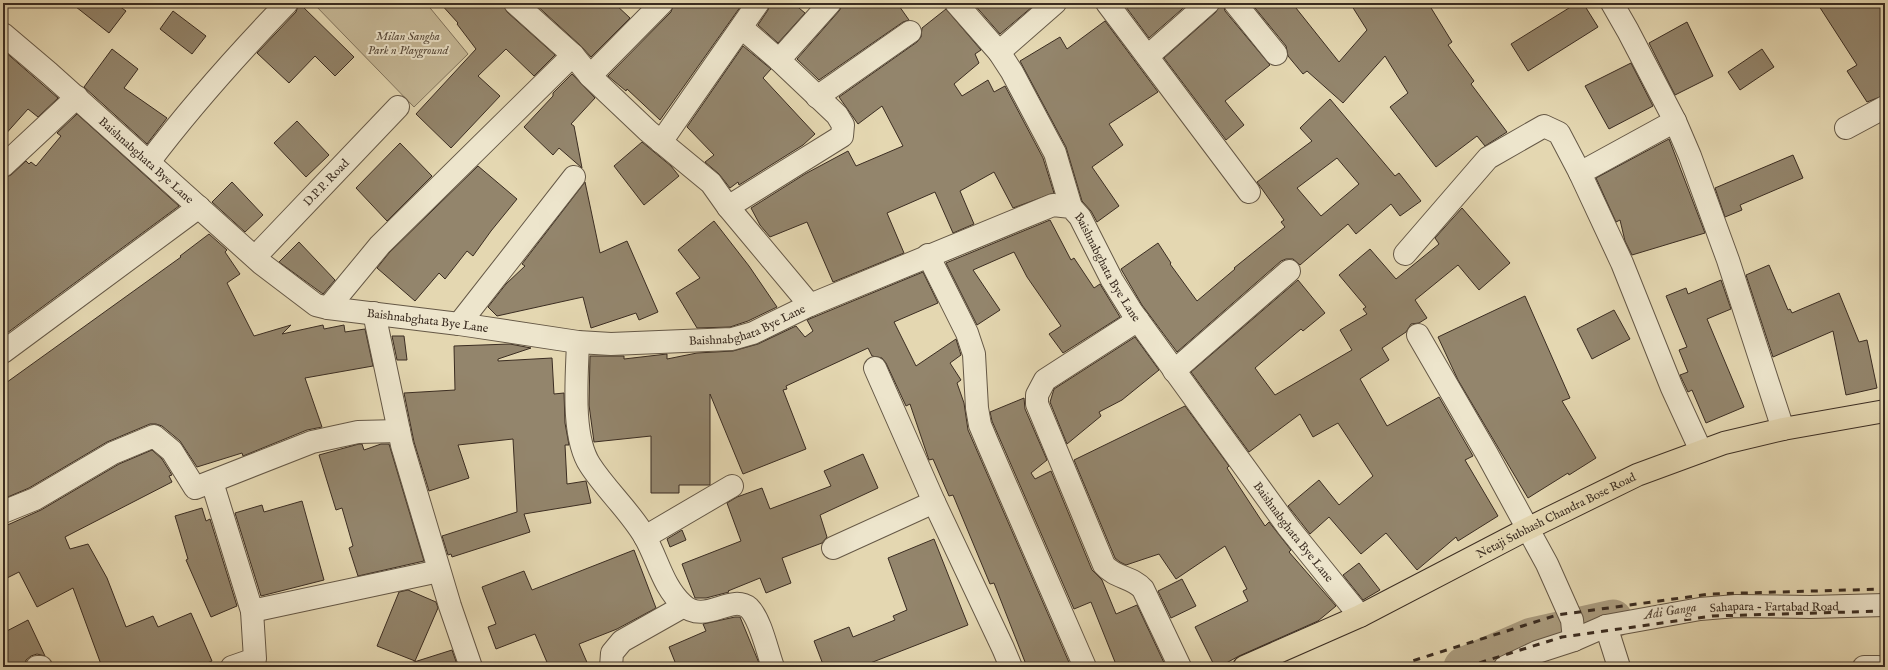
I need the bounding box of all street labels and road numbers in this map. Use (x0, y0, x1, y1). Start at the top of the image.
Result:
street label: Baishnabghata Bye Lane (95, 114, 197, 207)
street label: D.P.P. Road (300, 156, 353, 210)
street label: Baishnabghata Bye Lane (1071, 209, 1144, 325)
street label: Baishnabghata Bye Lane (688, 301, 808, 349)
street label: Baishnabghata Bye Lane (366, 306, 490, 336)
street label: Netaji Subhash Chandra Bose Road (1474, 470, 1639, 562)
street label: Baishnabghata Bye Lane (1250, 479, 1337, 586)
street label: Sahapara - Fartabad Road (1709, 599, 1840, 616)

